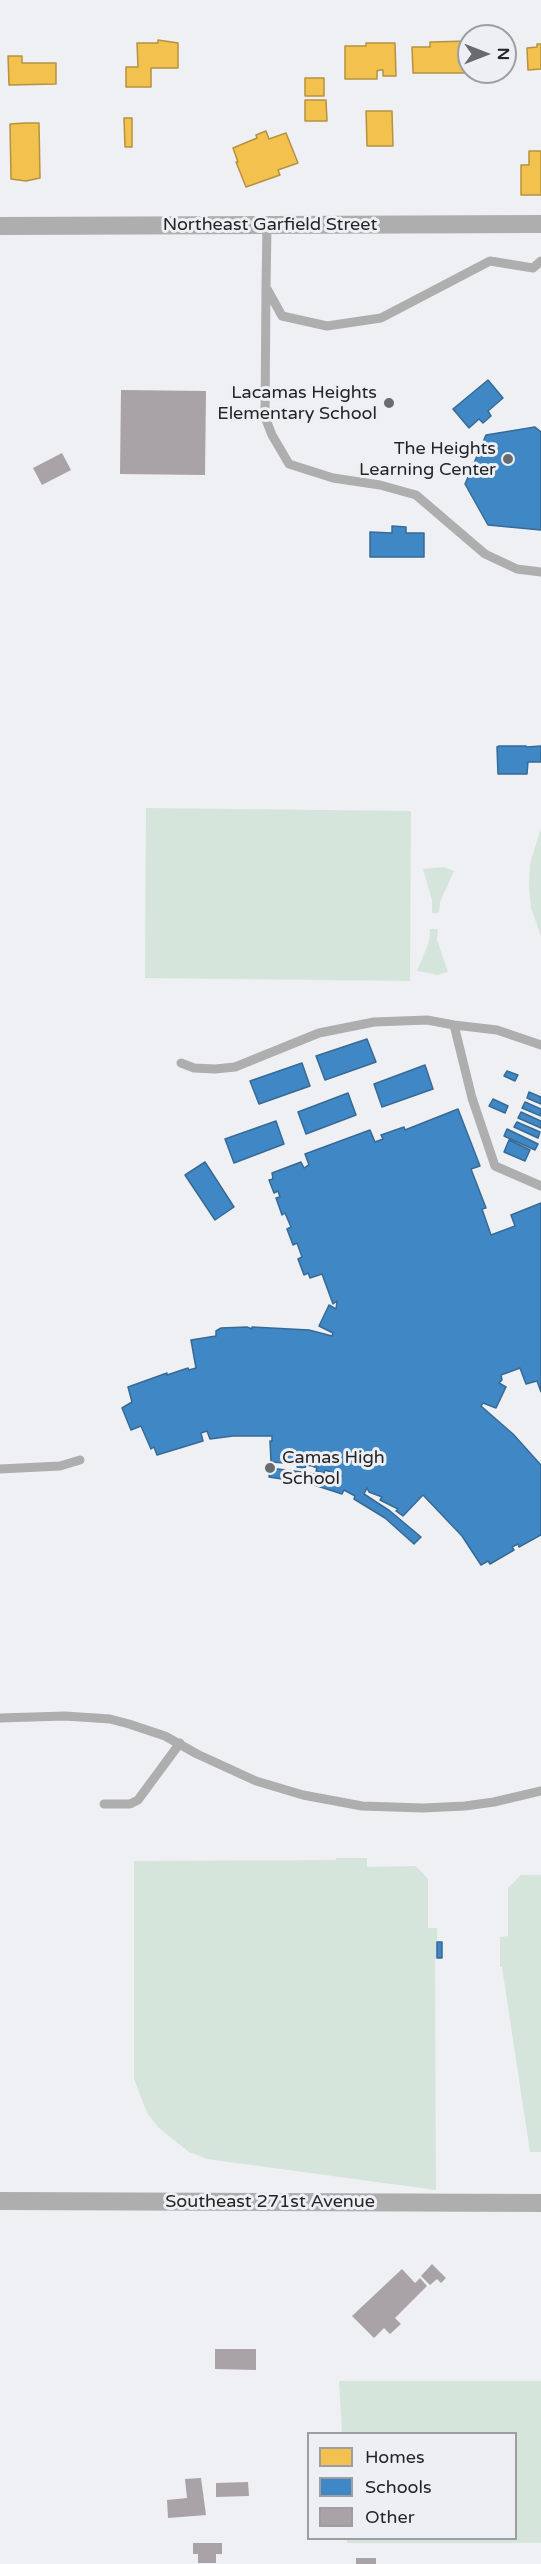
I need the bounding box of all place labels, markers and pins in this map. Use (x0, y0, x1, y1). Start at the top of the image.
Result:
place label: Lacamas Heights Elementary School (217, 382, 377, 424)
marker: Lacamas Heights Elementary School (382, 396, 396, 410)
place label: The Heights Learning Center (359, 438, 496, 480)
marker: The Heights Learning Center (501, 452, 515, 466)
place label: Camas High School (282, 1447, 385, 1490)
marker: Camas High School (263, 1461, 277, 1475)

